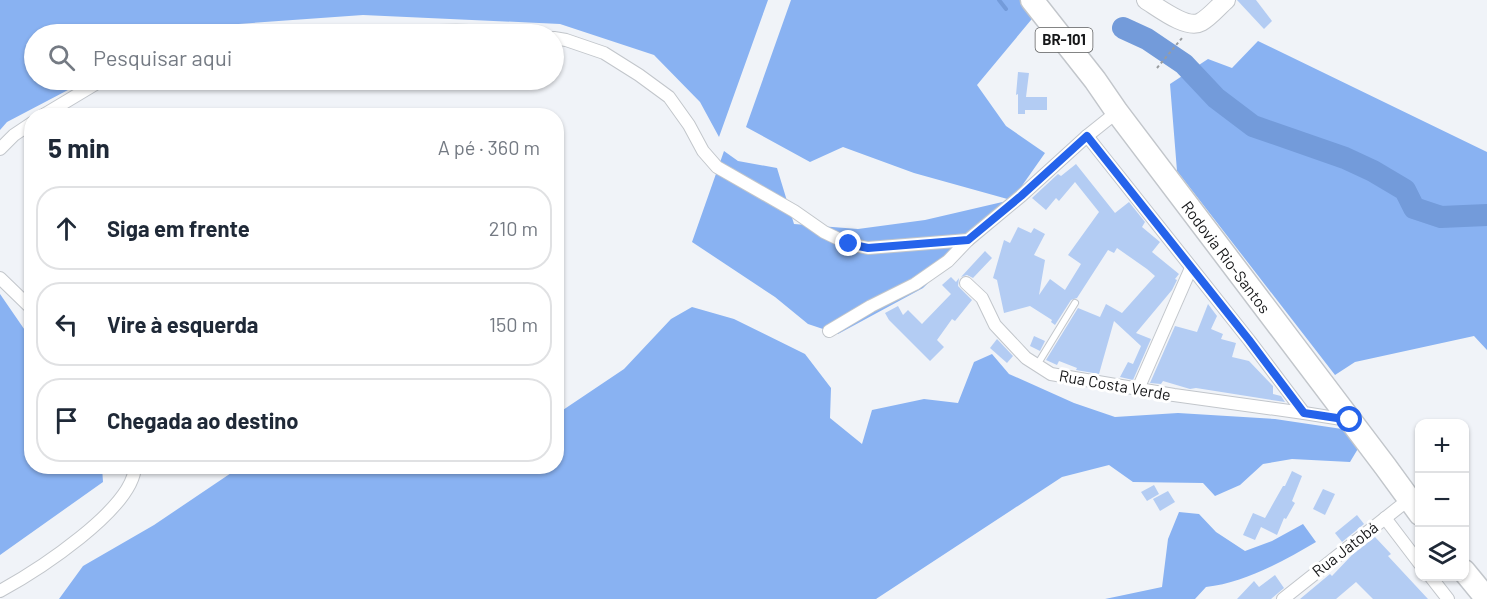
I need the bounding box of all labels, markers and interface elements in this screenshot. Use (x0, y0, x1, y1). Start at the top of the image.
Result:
search box (24, 24, 564, 90)
road number: BR-101 (1036, 28, 1092, 52)
icon: search (45, 41, 78, 74)
text: Pesquisar aqui (93, 44, 232, 70)
text: 5 min (48, 132, 110, 163)
text: A pé · 360 m (438, 135, 540, 159)
street label: Rodovia Rio-Santos (1178, 197, 1275, 317)
icon: ahead (50, 212, 83, 245)
text: Siga em frente (107, 215, 250, 241)
text: 210 m (489, 216, 538, 240)
route end (835, 230, 861, 256)
icon: left (50, 308, 83, 341)
text: Vire à esquerda (107, 311, 258, 337)
text: 150 m (489, 312, 538, 336)
street label: Rua Costa Verde (1058, 365, 1172, 404)
icon: arrive (50, 404, 83, 437)
route start (1336, 406, 1362, 432)
text: Chegada ao destino (107, 407, 298, 433)
map controls (1415, 419, 1469, 581)
button: + (1415, 419, 1469, 473)
button: − (1415, 473, 1469, 527)
street label: Rua Jatobá (1308, 517, 1381, 580)
button: layers (1415, 527, 1469, 581)

